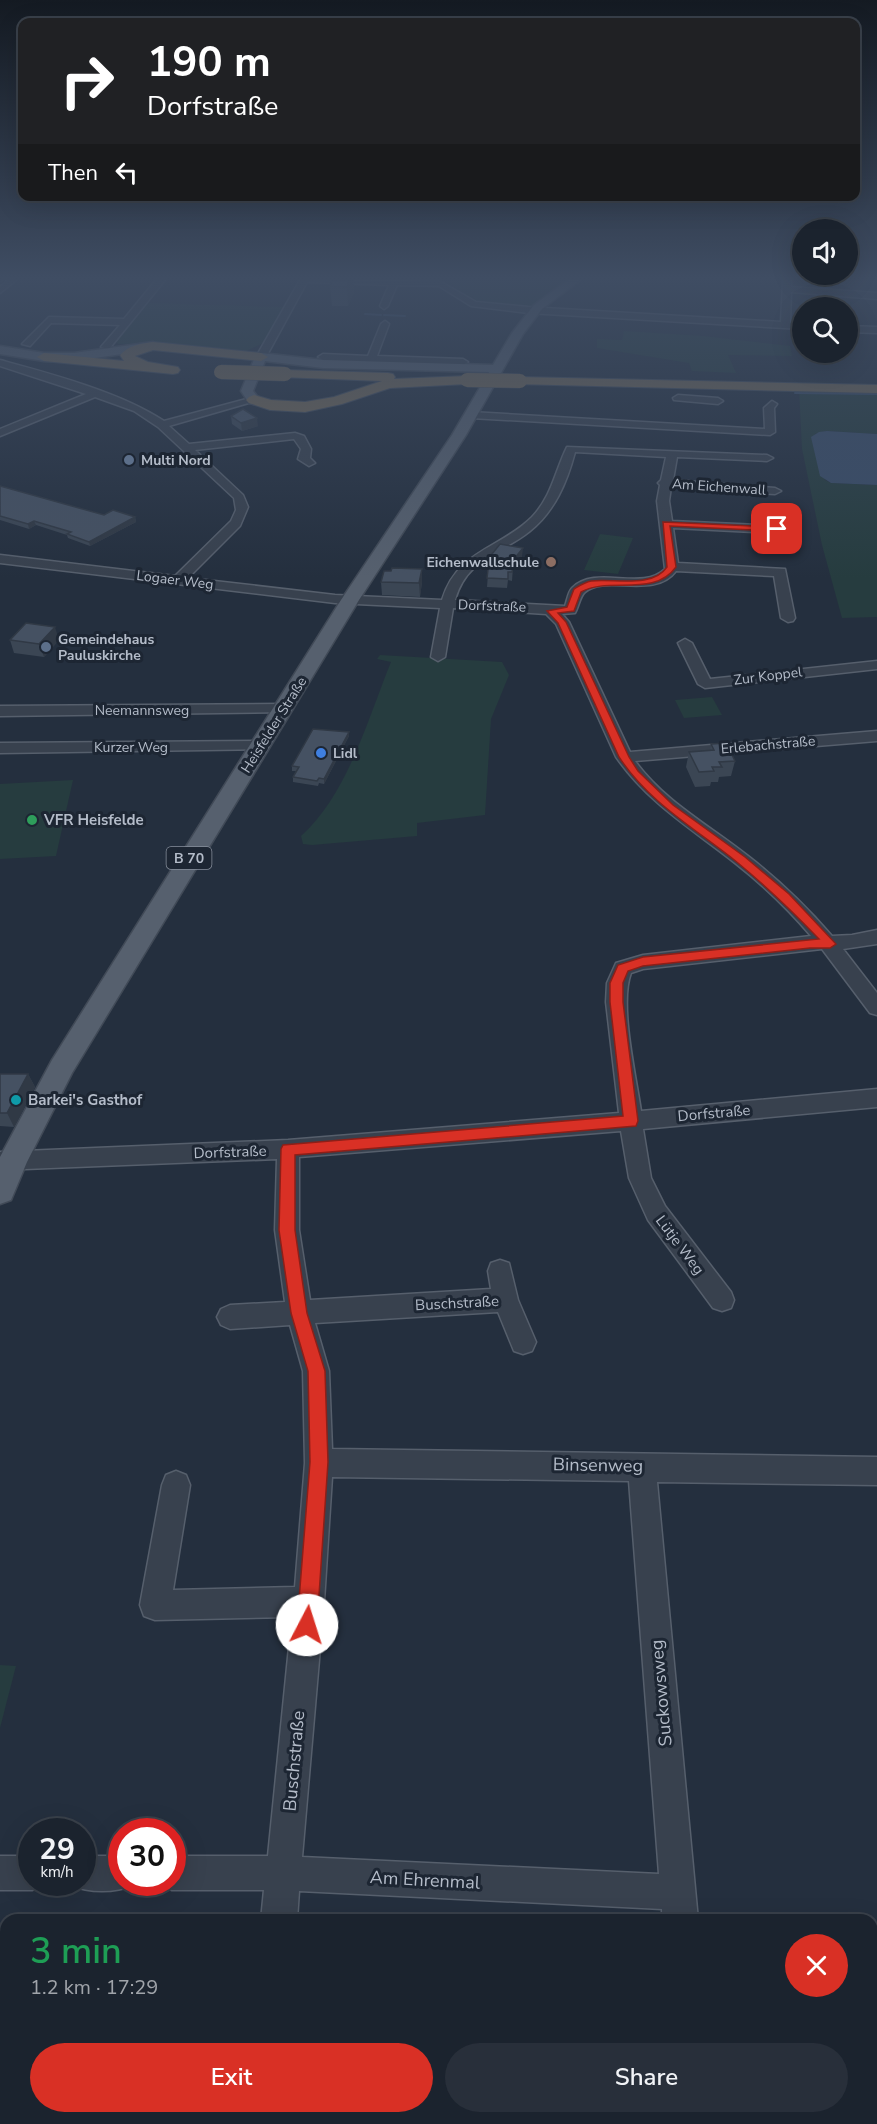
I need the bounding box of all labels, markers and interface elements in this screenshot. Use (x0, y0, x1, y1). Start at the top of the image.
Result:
text: 190 m (147, 34, 271, 91)
icon: right (48, 42, 126, 120)
text: Dorfstraße (147, 88, 278, 125)
icon: left (110, 156, 143, 189)
text: Then (48, 158, 98, 188)
map controls (792, 219, 858, 363)
button: sound (792, 219, 858, 285)
button: search (792, 297, 858, 363)
place label: Multi Nord (141, 451, 211, 470)
marker: Multi Nord (122, 453, 136, 467)
street label: Am Eichenwall (671, 474, 768, 500)
pin (751, 503, 802, 554)
icon: arrive (760, 512, 793, 545)
place label: Eichenwallschule (427, 553, 539, 572)
marker: Eichenwallschule (544, 555, 558, 569)
street label: Logaer Weg (136, 566, 214, 594)
street label: Dorfstraße (458, 595, 526, 617)
place label: Gemeindehaus Pauluskirche (58, 630, 154, 665)
marker: Gemeindehaus Pauluskirche (39, 640, 53, 654)
street label: Zur Koppel (733, 662, 804, 690)
street label: Heisfelder Straße (237, 673, 311, 777)
street label: Neemannsweg (95, 701, 189, 720)
street label: Erlebachstraße (720, 731, 816, 759)
street label: Kurzer Weg (94, 738, 168, 757)
place label: Lidl (333, 744, 358, 763)
marker: Lidl (314, 746, 328, 760)
place label: VFR Heisfelde (43, 810, 144, 830)
marker: VFR Heisfelde (25, 813, 39, 827)
road number: B 70 (166, 847, 212, 869)
place label: Barkei's Gasthof (28, 1090, 143, 1110)
marker: Barkei's Gasthof (9, 1093, 23, 1107)
street label: Dorfstraße (677, 1100, 751, 1126)
street label: Dorfstraße (193, 1141, 267, 1163)
street label: Lütje Weg (651, 1211, 709, 1279)
street label: Buschstraße (414, 1291, 500, 1315)
street label: Binsenweg (553, 1452, 643, 1478)
position arrow (275, 1593, 339, 1657)
street label: Suckowsweg (644, 1639, 678, 1747)
street label: Buschstraße (278, 1710, 310, 1812)
speed limit sign: 30 (108, 1818, 186, 1896)
text: 29 (39, 1829, 75, 1870)
text: km/h (40, 1862, 74, 1882)
street label: Am Ehrenmal (369, 1865, 481, 1895)
text: 3 min (30, 1927, 122, 1976)
button: close (785, 1934, 848, 1997)
text: 1.2 km · 17:29 (30, 1974, 158, 2001)
button: Exit (30, 2043, 433, 2112)
button: Share (445, 2043, 848, 2112)

